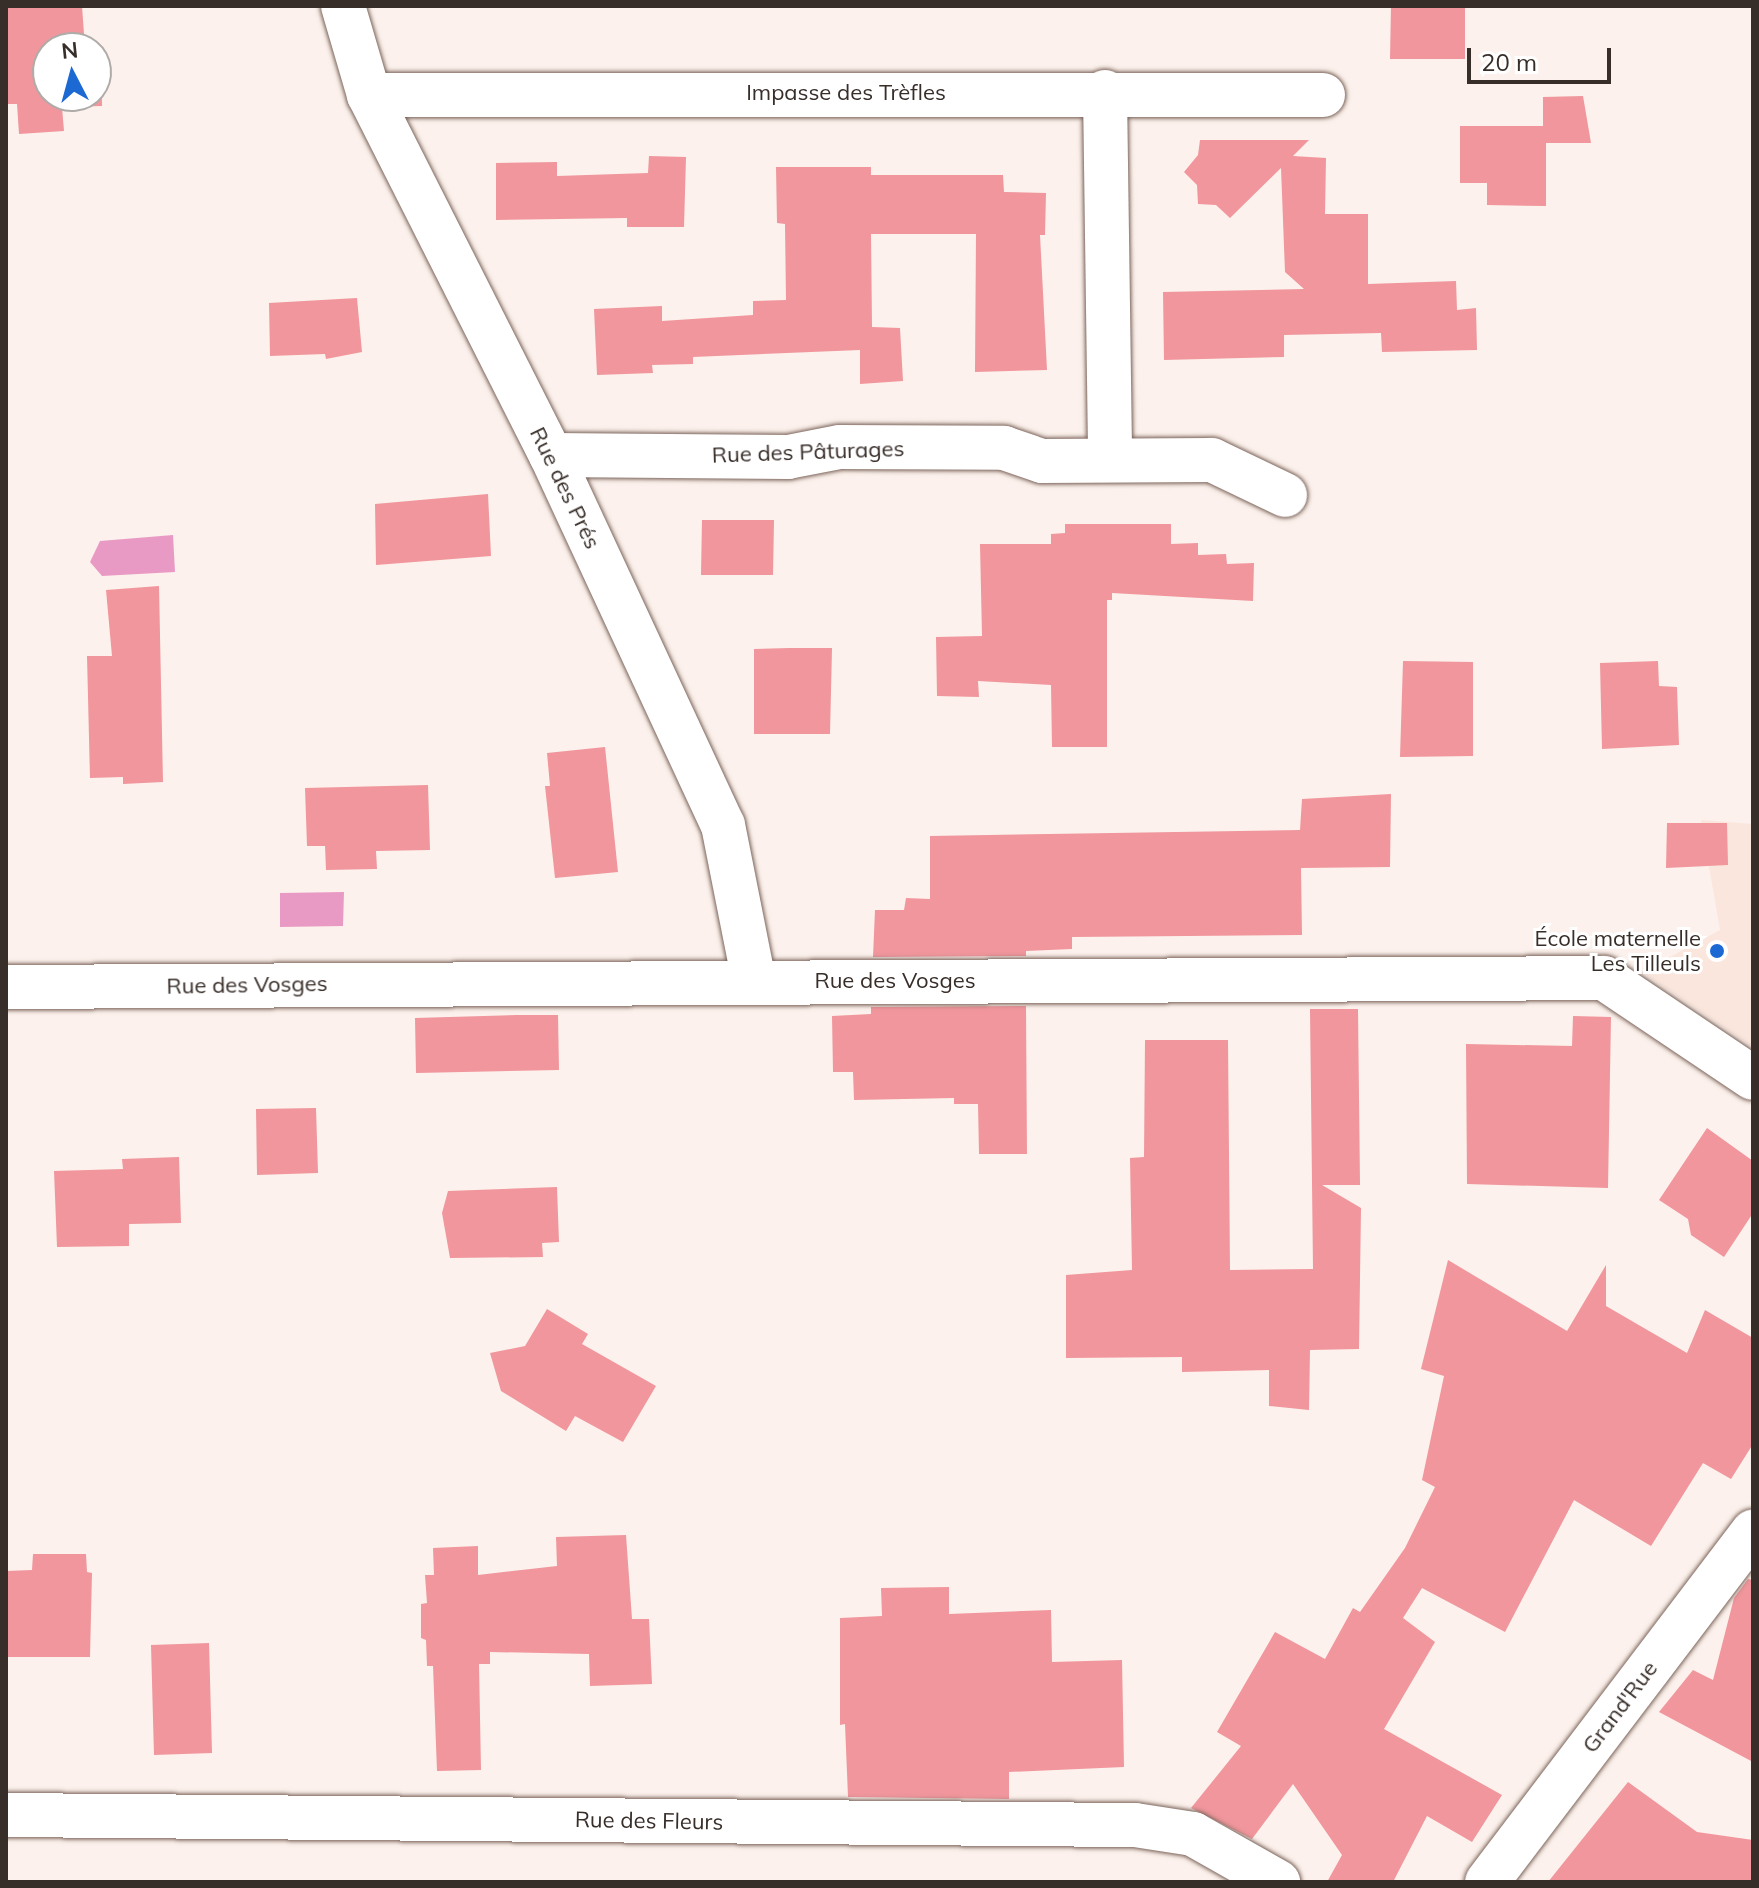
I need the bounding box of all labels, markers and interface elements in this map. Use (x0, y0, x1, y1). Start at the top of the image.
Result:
north arrow (32, 32, 112, 112)
scale bar (1471, 32, 1615, 82)
text: N (60, 35, 79, 65)
text: 20 m (1481, 47, 1537, 77)
street label: Impasse des Trèfles (746, 80, 946, 106)
street label: Rue des Prés (524, 423, 606, 553)
street label: Rue des Pâturages (711, 435, 905, 469)
place label: École maternelle Les Tilleuls (1535, 925, 1701, 976)
marker: École maternelle Les Tilleuls (1708, 942, 1726, 960)
street label: Rue des Vosges (814, 968, 976, 994)
street label: Rue des Vosges (166, 970, 328, 1000)
street label: Grand'Rue (1577, 1656, 1663, 1758)
street label: Rue des Fleurs (575, 1807, 723, 1835)

